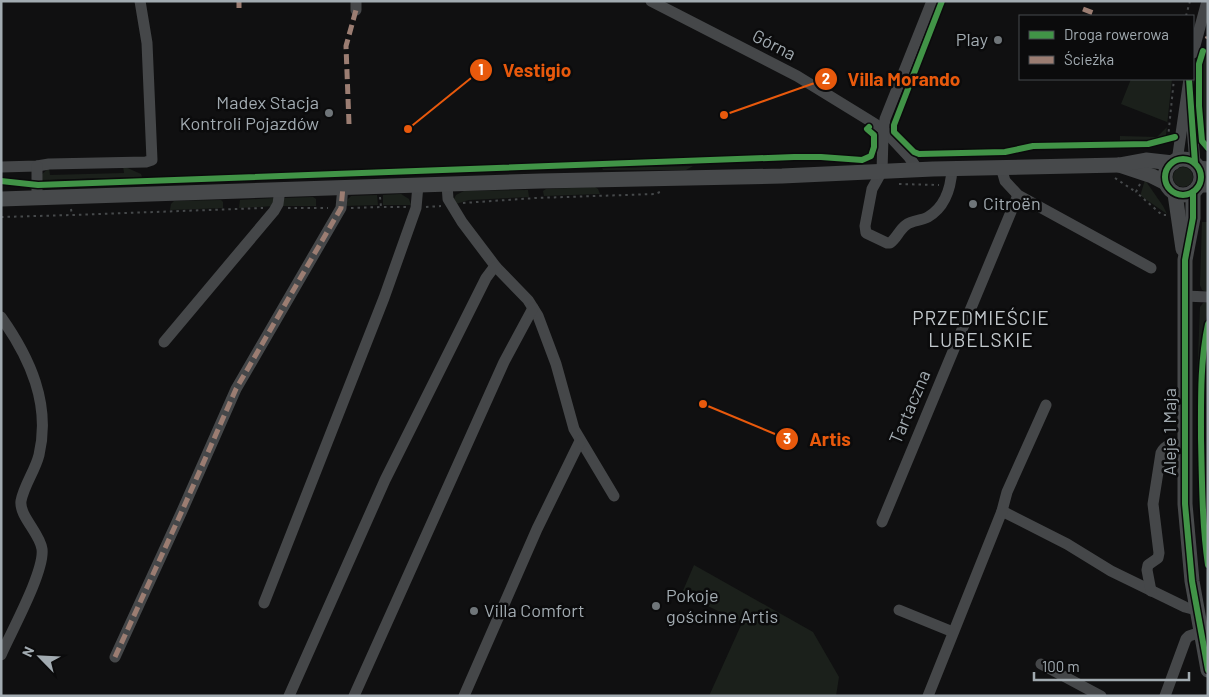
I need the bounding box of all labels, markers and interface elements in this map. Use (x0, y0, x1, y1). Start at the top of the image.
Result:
legend (1019, 15, 1194, 80)
street label: Górna (749, 24, 800, 64)
text: Droga rowerowa (1064, 25, 1169, 43)
place label: Play (956, 28, 988, 50)
marker: Play (992, 34, 1004, 46)
text: Ścieżka (1064, 50, 1114, 68)
callout: Vestigio (468, 53, 582, 87)
text: Vestigio (503, 58, 571, 81)
text: 1 (478, 60, 484, 78)
callout: Villa Morando (813, 62, 971, 96)
text: Villa Morando (848, 67, 960, 90)
text: 2 (822, 69, 830, 87)
place label: Madex Stacja Kontroli Pojazdów (180, 91, 319, 134)
marker: Madex Stacja Kontroli Pojazdów (323, 107, 335, 119)
place label: Citroën (983, 192, 1041, 214)
marker: Citroën (967, 198, 979, 210)
district label: PRZEDMIEŚCIE LUBELSKIE (912, 306, 1050, 351)
street label: Tartaczna (884, 366, 934, 447)
street label: Aleje 1 Maja (1158, 388, 1180, 476)
callout: Artis (775, 422, 861, 456)
text: Artis (809, 427, 851, 450)
text: 3 (783, 429, 791, 447)
place label: Pokoje gościnne Artis (666, 584, 778, 627)
place label: Villa Comfort (484, 599, 585, 621)
marker: Pokoje gościnne Artis (650, 600, 662, 612)
marker: Villa Comfort (468, 605, 480, 617)
north arrow (15, 632, 65, 682)
text: N (18, 644, 37, 659)
scale bar (1034, 650, 1189, 682)
text: 100 m (1042, 657, 1080, 675)

